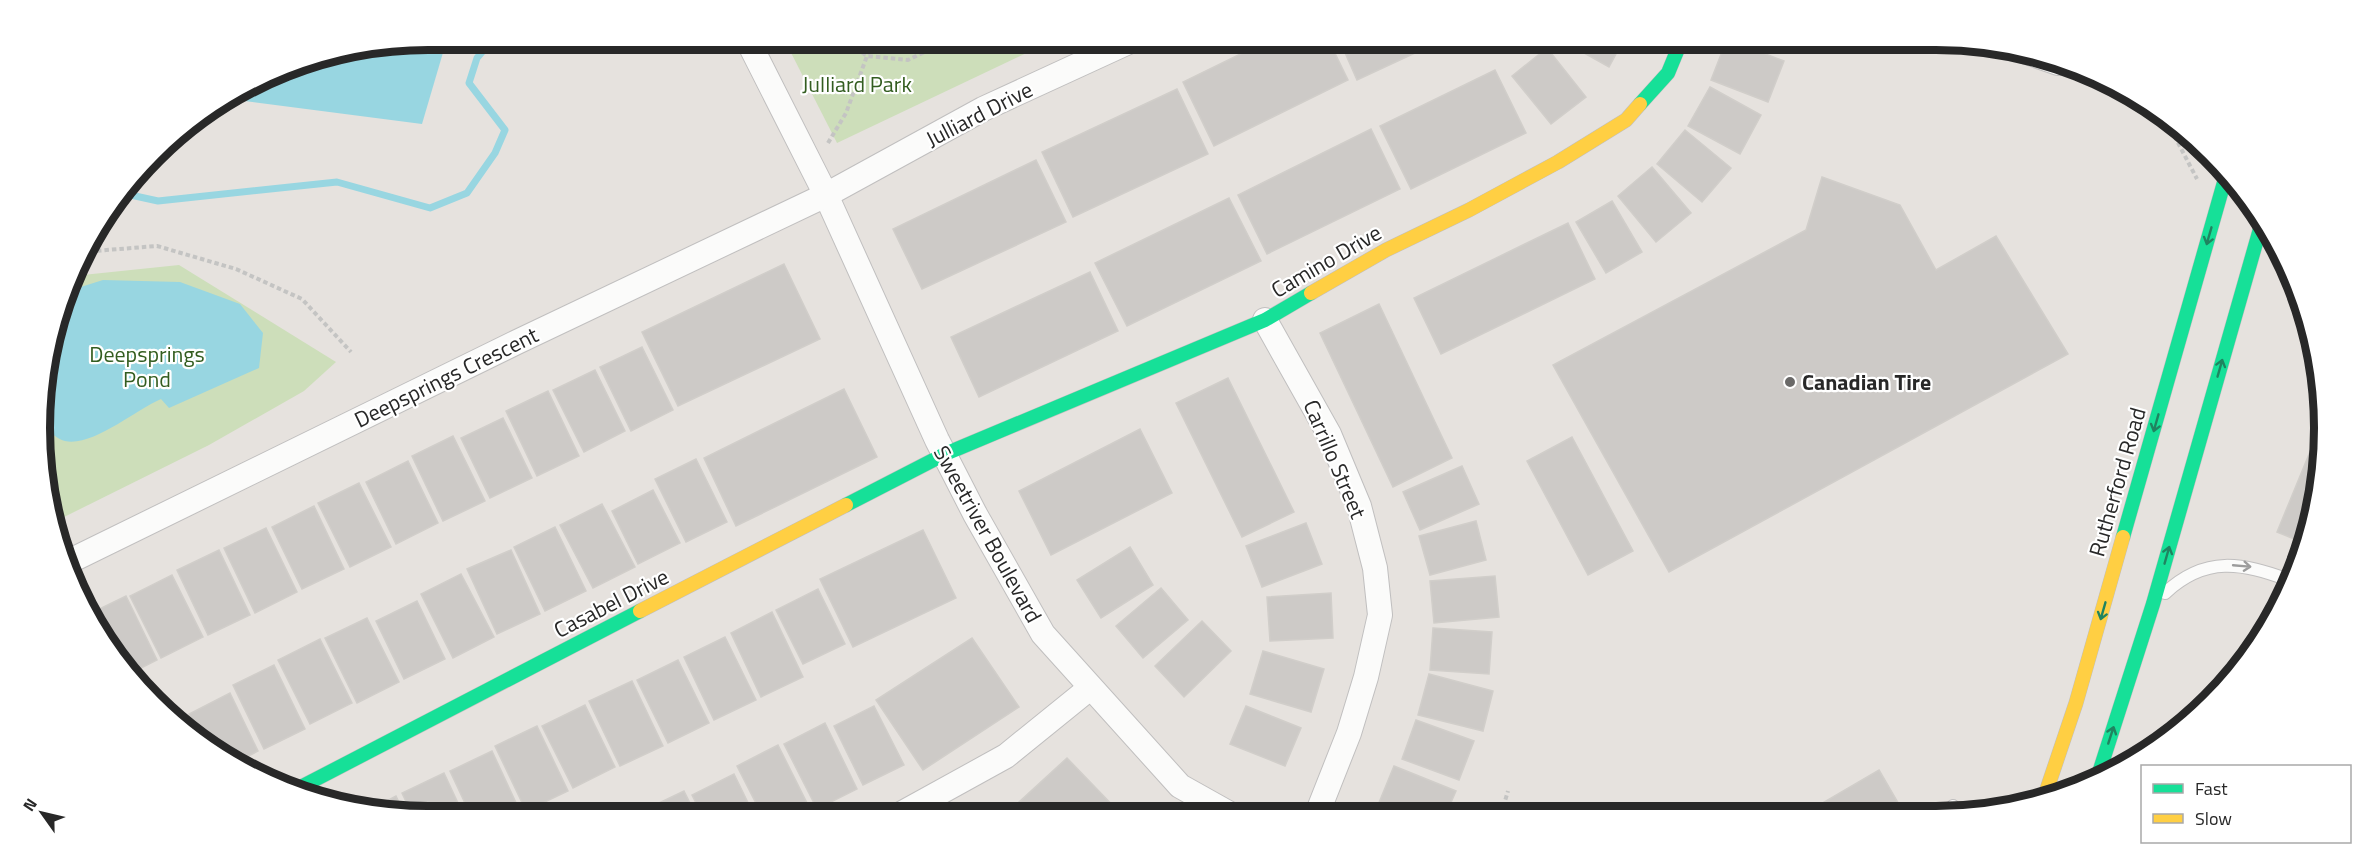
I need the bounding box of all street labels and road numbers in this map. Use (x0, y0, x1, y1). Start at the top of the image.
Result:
street label: Julliard Drive (920, 73, 1038, 155)
street label: Camino Drive (1264, 216, 1388, 306)
street label: Deepsprings Crescent (348, 318, 544, 436)
street label: Carrillo Street (1295, 394, 1375, 524)
street label: Rutherford Road (2079, 404, 2155, 560)
street label: Sweetriver Boulevard (925, 439, 1051, 629)
street label: Casabel Drive (548, 559, 674, 647)

